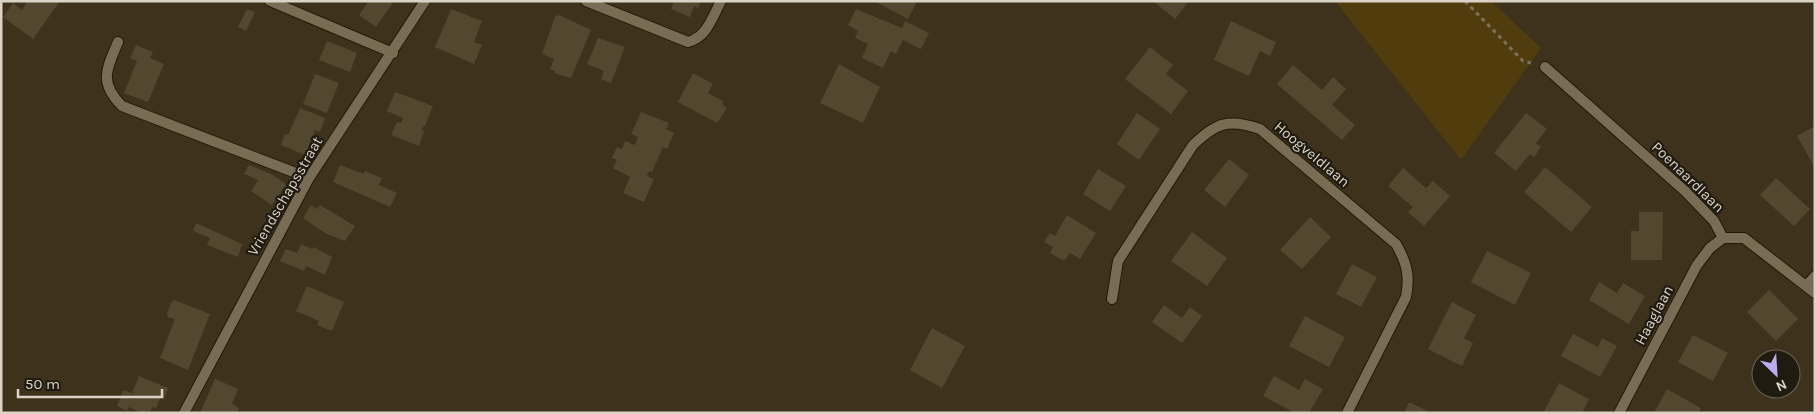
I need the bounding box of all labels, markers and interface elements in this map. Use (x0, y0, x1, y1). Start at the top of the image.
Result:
street label: Hoogveldlaan (1271, 117, 1353, 191)
street label: Vriendschapsstraat (244, 133, 327, 259)
street label: Poenaardlaan (1648, 138, 1728, 216)
street label: Haaglaan (1631, 282, 1677, 348)
north arrow (1751, 349, 1801, 399)
scale bar (18, 366, 161, 398)
text: 50 m (25, 375, 60, 393)
text: N (1773, 376, 1789, 395)

